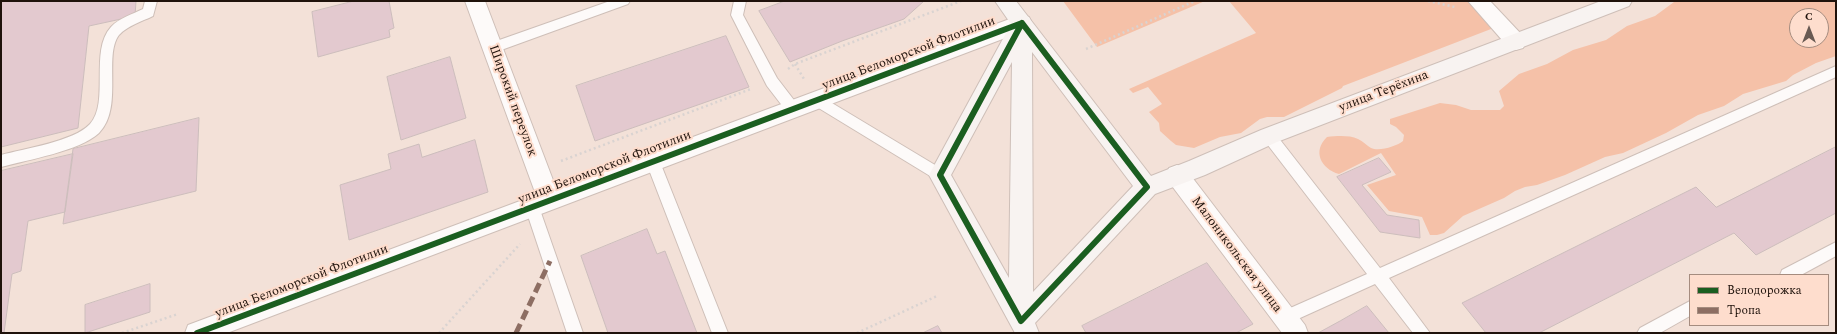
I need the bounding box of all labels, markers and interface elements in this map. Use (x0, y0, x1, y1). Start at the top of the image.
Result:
north arrow (1789, 8, 1829, 48)
text: С (1805, 8, 1813, 25)
street label: улица Беломорской Флотилии (820, 14, 998, 94)
street label: Широкий переулок (485, 43, 539, 159)
street label: улица Терёхина (1337, 68, 1431, 116)
street label: улица Беломорской Флотилии (516, 128, 694, 208)
street label: Малоникольская улица (1187, 194, 1285, 316)
street label: улица Беломорской Флотилии (213, 242, 391, 322)
legend (1689, 274, 1829, 326)
text: Велодорожка (1727, 281, 1802, 300)
text: Тропа (1727, 301, 1761, 320)

